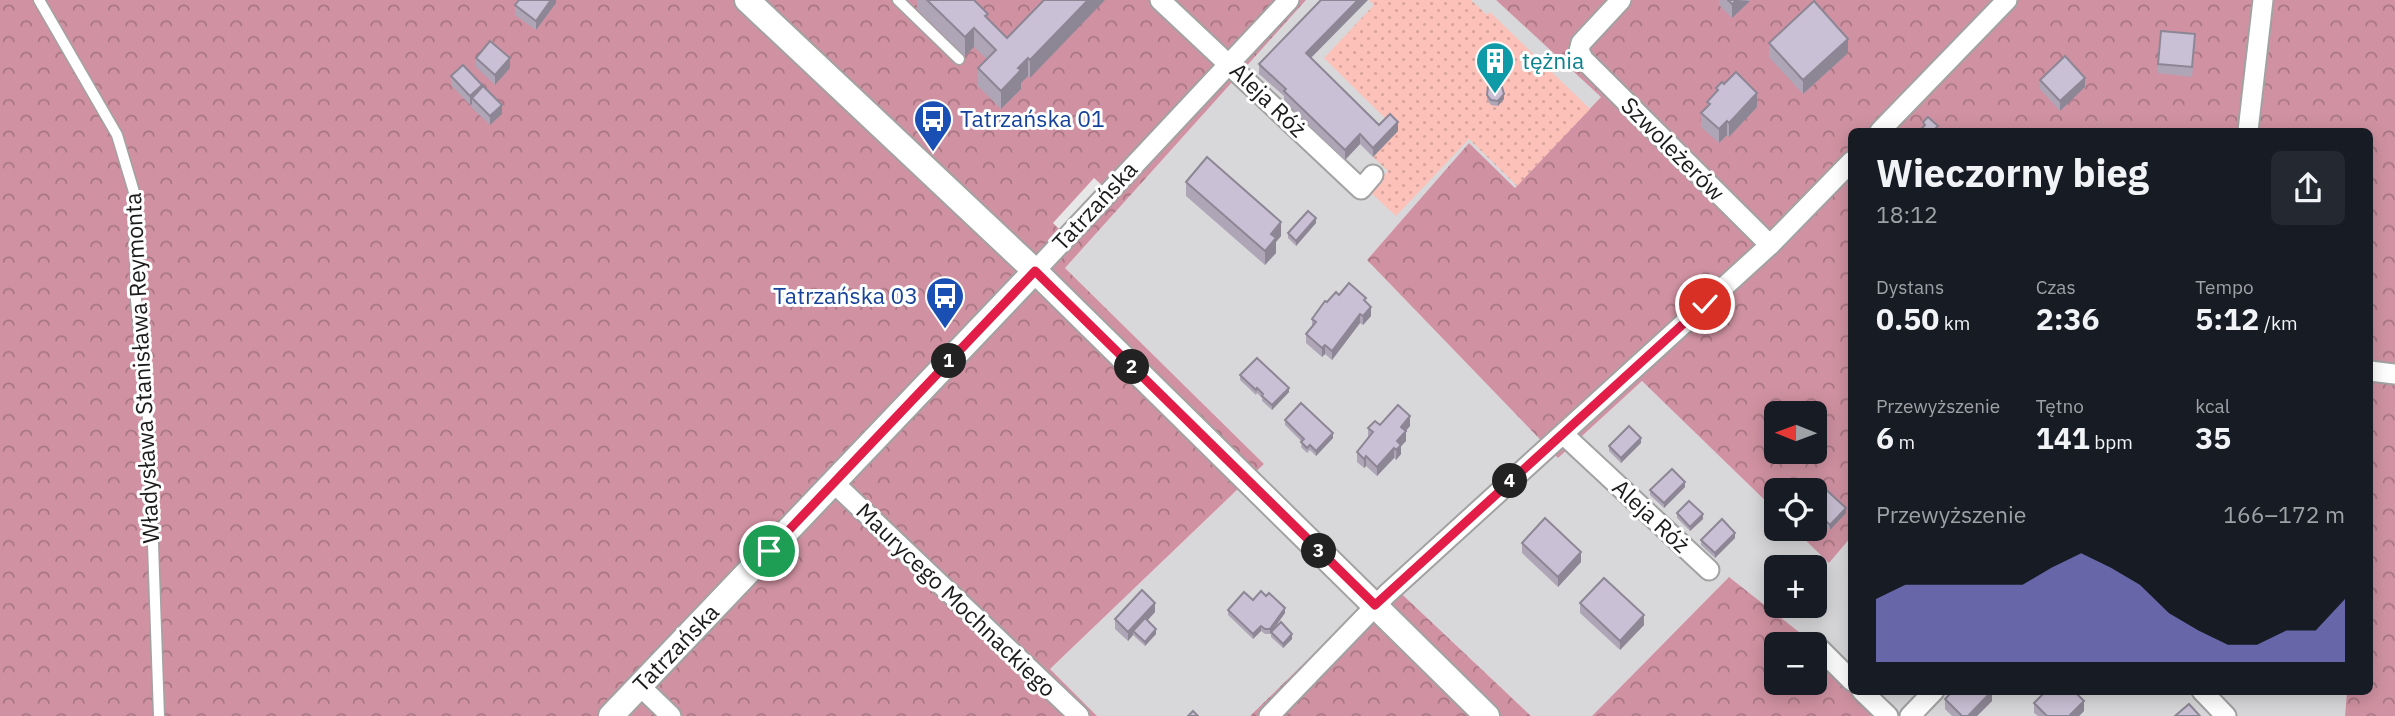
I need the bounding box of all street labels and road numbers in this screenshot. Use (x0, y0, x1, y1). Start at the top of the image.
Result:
street label: Aleja Róż (1224, 56, 1313, 143)
street label: Szwoleżerów (1615, 90, 1732, 207)
street label: Tatrzańska (1045, 154, 1143, 256)
street label: Władysława Stanisława Reymonta (117, 192, 165, 544)
street label: Aleja Róż (1607, 472, 1697, 559)
street label: Maurycego Mochnackiego (850, 496, 1063, 703)
street label: Tatrzańska (626, 597, 725, 698)

